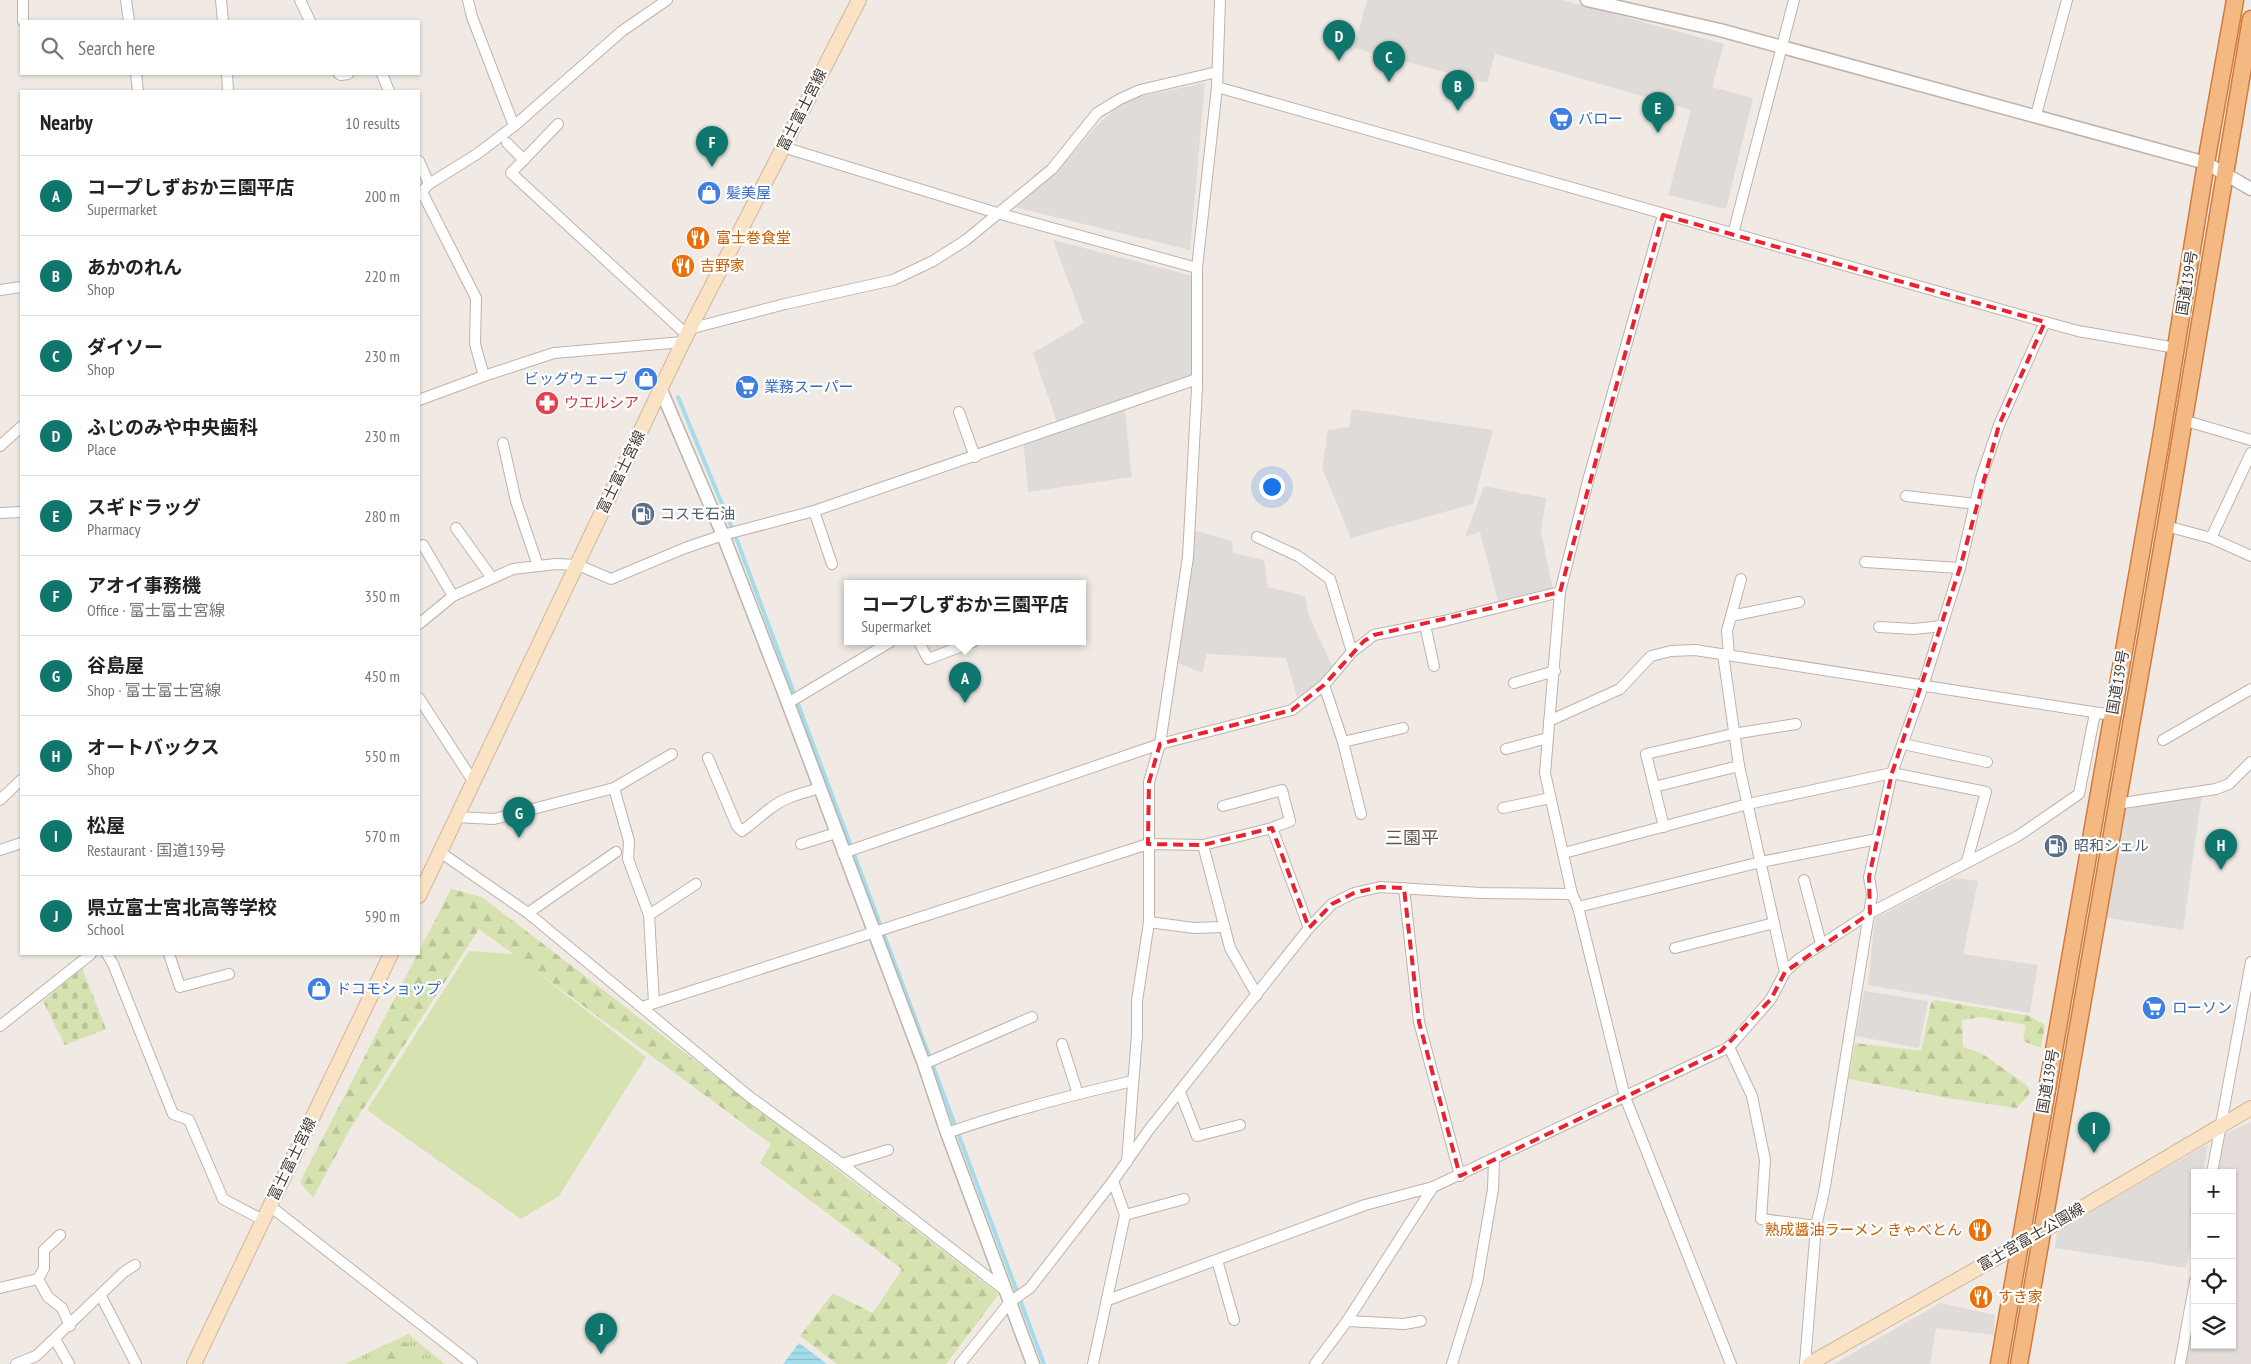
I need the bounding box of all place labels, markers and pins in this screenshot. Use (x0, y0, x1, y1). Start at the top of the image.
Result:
pin: D (1323, 20, 1355, 61)
pin: C (1373, 41, 1405, 82)
pin: B (1442, 70, 1474, 111)
pin: E (1642, 92, 1674, 133)
supermarket icon: バロー (1548, 106, 1574, 132)
place label: バロー (1578, 109, 1623, 128)
pin: F (696, 126, 728, 167)
shop icon: 髪美屋 (696, 180, 722, 206)
place label: 髪美屋 (726, 183, 771, 202)
restaurant icon: 富士巻食堂 (685, 225, 711, 251)
place label: 富士巻食堂 (716, 228, 791, 247)
restaurant icon: 吉野家 (670, 253, 696, 279)
place label: 吉野家 (700, 256, 745, 275)
shop icon: ビッグウェーブ (633, 366, 659, 392)
place label: ビッグウェーブ (524, 369, 628, 388)
supermarket icon: 業務スーパー (734, 374, 760, 400)
place label: 業務スーパー (764, 377, 854, 396)
pharmacy icon: ウエルシア (534, 390, 560, 416)
place label: ウエルシア (564, 393, 639, 412)
fuel station icon: コスモ石油 (630, 501, 656, 527)
place label: コスモ石油 (660, 504, 735, 523)
pin: A (949, 662, 981, 703)
pin: G (503, 797, 535, 838)
pin: H (2205, 829, 2237, 870)
fuel station icon: 昭和シェル (2043, 833, 2069, 859)
place label: 昭和シェル (2074, 836, 2149, 855)
shop icon: ドコモショップ (306, 976, 332, 1002)
place label: ドコモショップ (336, 979, 441, 998)
supermarket icon: ローソン (2141, 995, 2167, 1021)
place label: ローソン (2172, 998, 2232, 1017)
pin: I (2078, 1112, 2110, 1153)
restaurant icon: 熟成醤油ラーメン きゃべとん (1967, 1217, 1993, 1243)
place label: 熟成醤油ラーメン きゃべとん (1764, 1220, 1962, 1239)
restaurant icon: すき家 (1968, 1284, 1994, 1310)
place label: すき家 (1998, 1287, 2043, 1306)
pin: J (585, 1313, 617, 1354)

